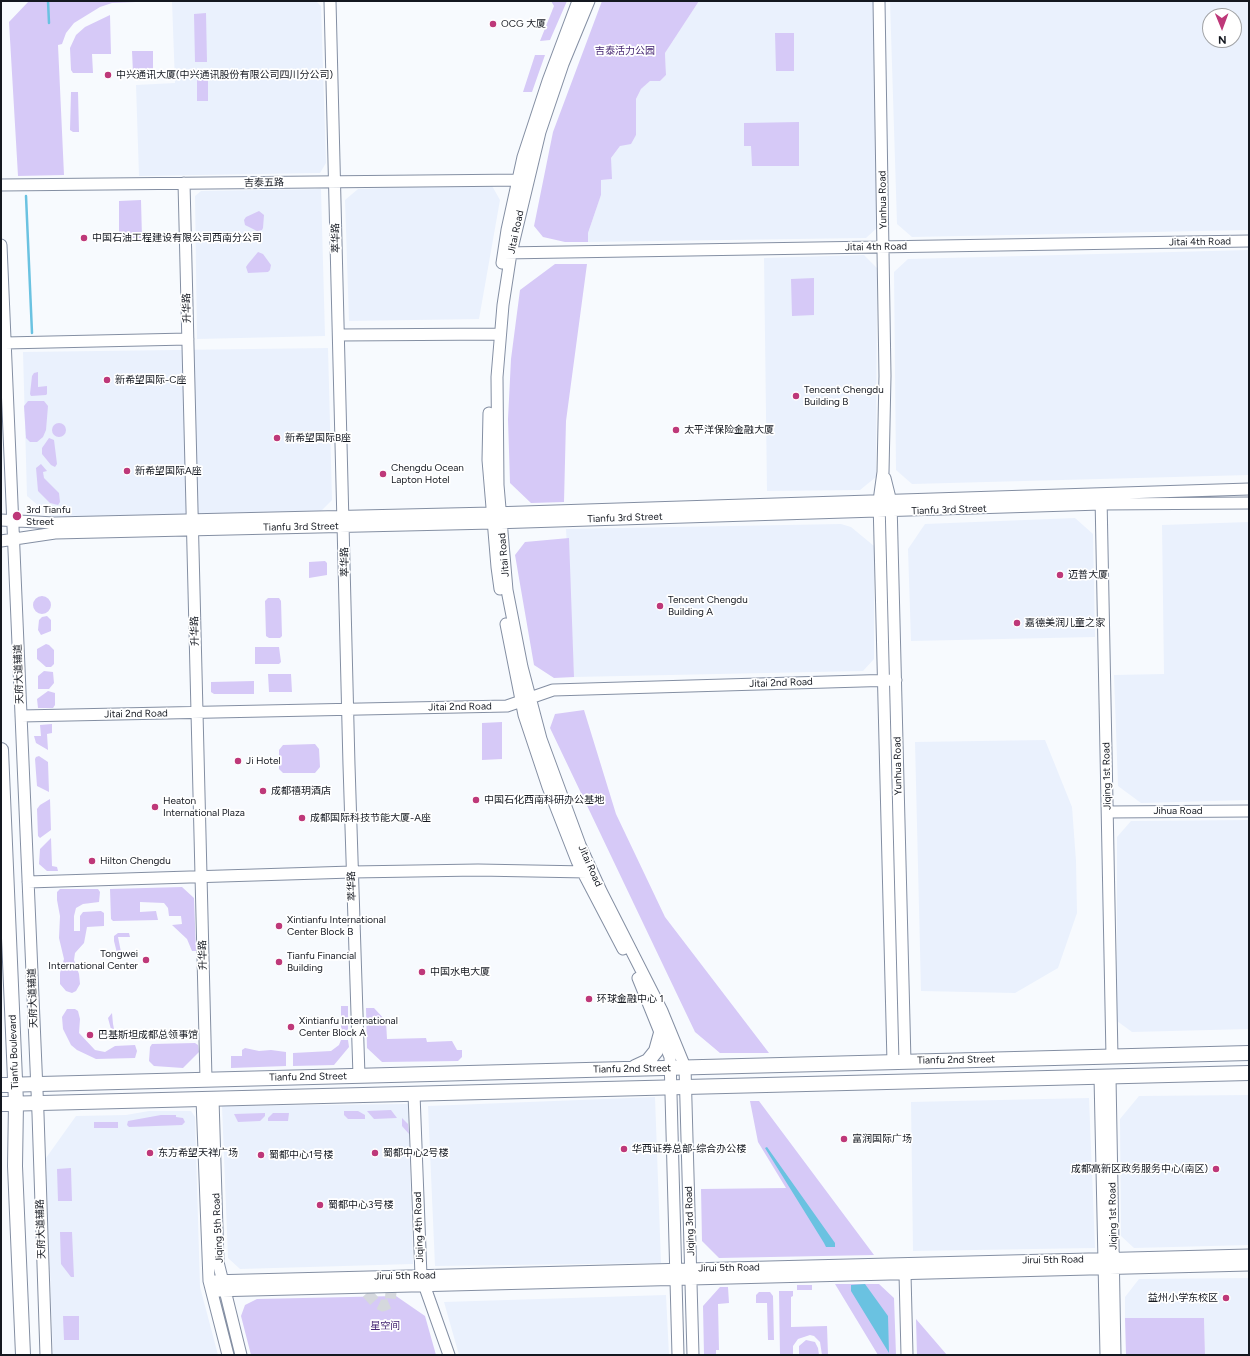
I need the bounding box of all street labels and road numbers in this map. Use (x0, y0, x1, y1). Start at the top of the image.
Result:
street label: Yunhua Road (876, 171, 890, 229)
street label: 吉泰五路 (244, 177, 284, 189)
street label: Jitai Road (506, 209, 526, 255)
street label: 萃华路 (330, 223, 342, 253)
street label: Jitai 4th Road (1169, 235, 1231, 249)
street label: Jitai 4th Road (845, 240, 907, 254)
street label: 升华路 (181, 293, 193, 323)
street label: Tianfu 3rd Street (911, 503, 987, 517)
street label: Tianfu 3rd Street (587, 511, 663, 525)
street label: Tianfu 3rd Street (263, 520, 339, 534)
street label: Jitai Road (496, 532, 512, 578)
street label: 萃华路 (339, 547, 351, 577)
street label: 升华路 (189, 616, 201, 646)
street label: 天府大道辅道 (12, 644, 26, 704)
street label: Jitai 2nd Road (749, 676, 813, 690)
street label: Jitai 2nd Road (428, 700, 492, 714)
street label: Jitai 2nd Road (104, 707, 168, 721)
street label: Yunhua Road (891, 737, 905, 795)
street label: Jiqing 1st Road (1100, 742, 1114, 810)
street label: Jihua Road (1153, 805, 1203, 817)
street label: Jitai Road (576, 843, 604, 889)
street label: 萃华路 (345, 871, 359, 901)
street label: 升华路 (197, 940, 209, 970)
street label: 天府大道辅道 (26, 968, 40, 1028)
street label: Tianfu Boulevard (7, 1014, 21, 1090)
street label: Tianfu 2nd Street (917, 1053, 995, 1067)
street label: Tianfu 2nd Street (593, 1062, 671, 1076)
street label: Tianfu 2nd Street (269, 1070, 347, 1084)
street label: Jiqing 1st Road (1106, 1182, 1120, 1250)
street label: Jiqing 3rd Road (683, 1186, 697, 1256)
street label: Jiqing 4th Road (412, 1192, 426, 1262)
street label: Jiqing 5th Road (210, 1193, 226, 1263)
street label: 天府大道辅路 (34, 1199, 48, 1259)
street label: Jirui 5th Road (1022, 1253, 1084, 1267)
street label: Jirui 5th Road (698, 1261, 760, 1275)
street label: Jirui 5th Road (374, 1269, 436, 1283)

